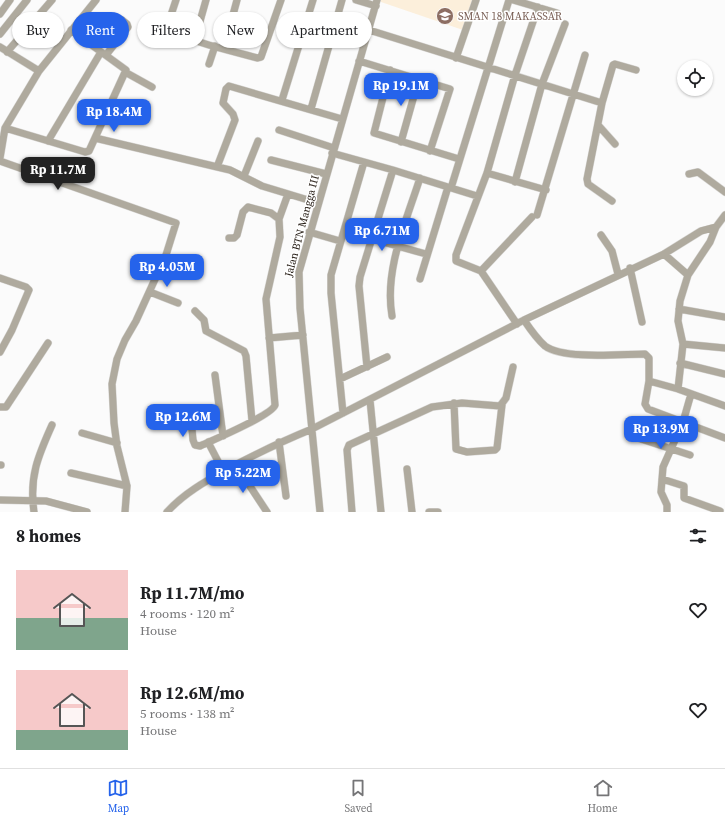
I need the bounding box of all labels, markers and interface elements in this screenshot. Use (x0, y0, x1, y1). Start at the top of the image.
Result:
school or university icon: SMAN 18 MAKASSAR (435, 6, 455, 26)
place label: SMAN 18 MAKASSAR (458, 9, 562, 24)
chip: Buy (12, 12, 64, 48)
chip: Rent (72, 12, 129, 48)
chip: Filters (137, 12, 205, 48)
chip: New (213, 12, 268, 48)
chip: Apartment (276, 12, 372, 48)
map controls (677, 60, 713, 96)
button: locate (677, 60, 713, 96)
pin: Rp 19.1M (360, 73, 442, 107)
text: Rp 19.1M (373, 77, 429, 94)
pin: Rp 18.4M (73, 99, 155, 133)
text: Rp 18.4M (86, 103, 142, 120)
pin: Rp 11.7M (17, 157, 99, 191)
text: Rp 11.7M (30, 161, 86, 178)
street label: Jalan BTN Mangga III (281, 173, 323, 279)
pin: Rp 6.71M (341, 218, 423, 252)
text: Rp 6.71M (354, 222, 410, 239)
pin: Rp 4.05M (126, 254, 208, 288)
text: Rp 4.05M (139, 258, 195, 275)
pin: Rp 12.6M (142, 404, 224, 438)
text: Rp 12.6M (155, 408, 211, 425)
pin: Rp 13.9M (620, 416, 702, 450)
text: Rp 13.9M (633, 420, 689, 437)
pin: Rp 5.22M (202, 460, 284, 494)
text: Rp 5.22M (215, 464, 271, 481)
text: 8 homes (16, 524, 81, 548)
icon: filters (687, 525, 709, 547)
text: Rp 11.7M/mo (140, 581, 244, 605)
icon: home (48, 586, 96, 634)
icon: heart (687, 599, 709, 621)
text: 4 rooms · 120 m² (140, 605, 235, 622)
text: House (140, 622, 177, 639)
text: Rp 12.6M/mo (140, 681, 244, 705)
icon: home (48, 686, 96, 734)
icon: heart (687, 699, 709, 721)
text: 5 rooms · 138 m² (140, 705, 235, 722)
text: House (140, 722, 177, 739)
tab: Map (107, 777, 129, 816)
tab: Saved (344, 777, 373, 816)
tab: Home (588, 777, 618, 816)

